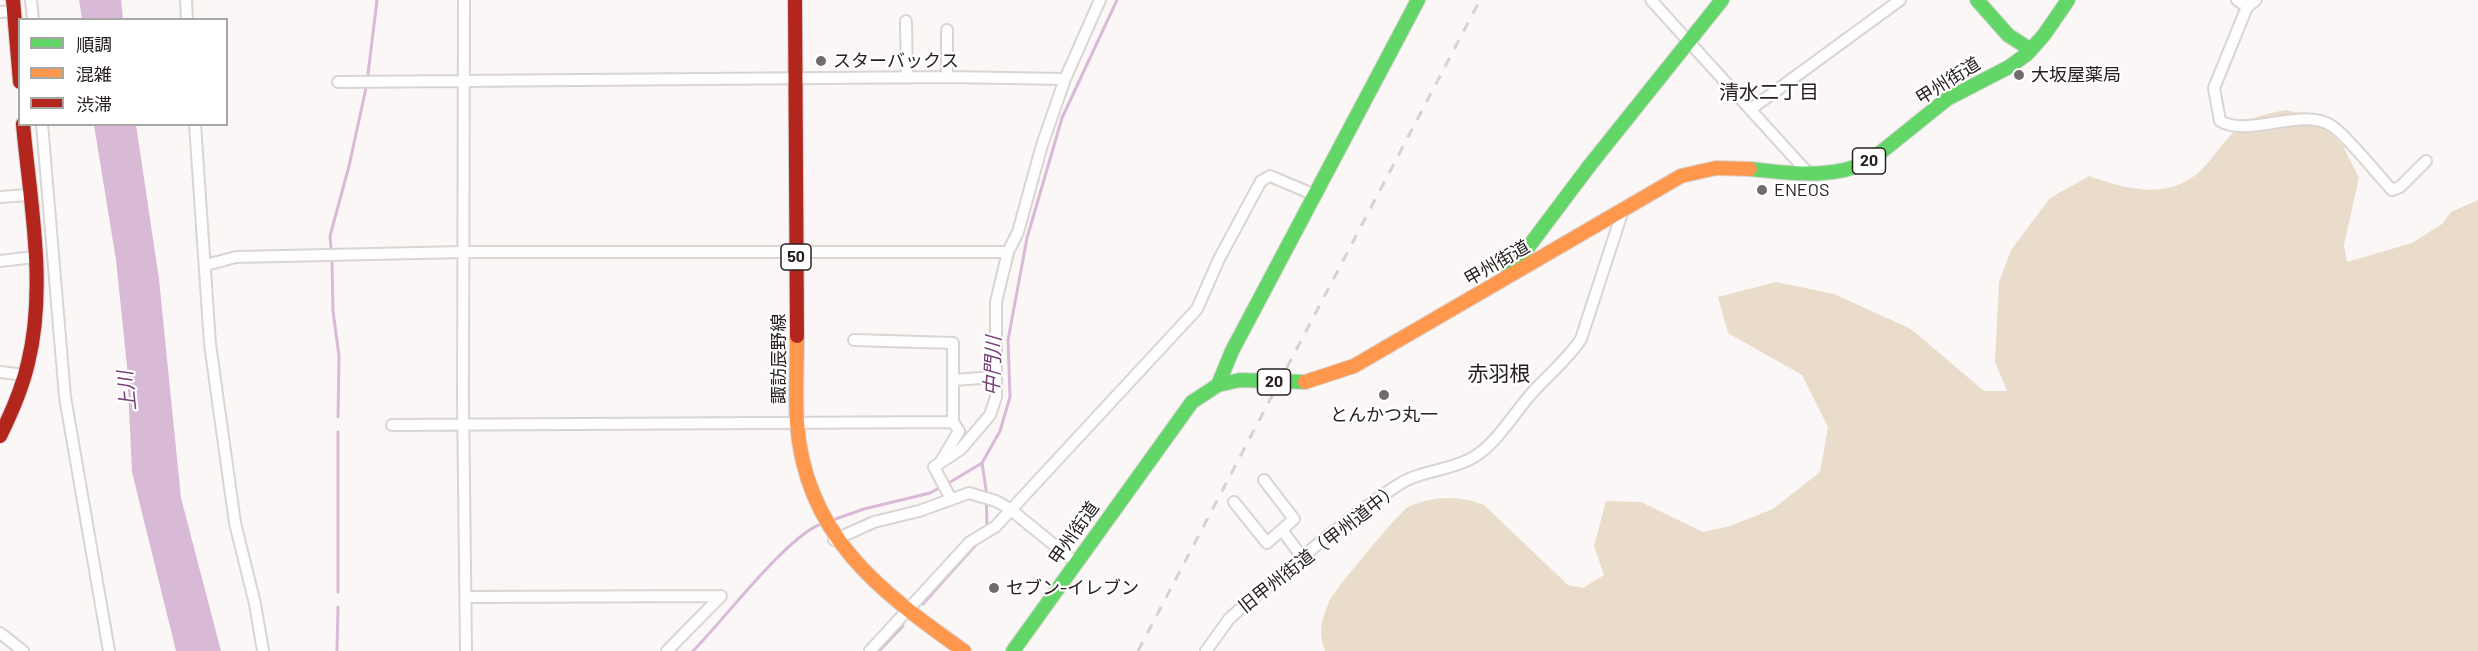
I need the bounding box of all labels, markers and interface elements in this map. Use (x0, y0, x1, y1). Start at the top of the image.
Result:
legend (18, 18, 228, 126)
text: 順調 (76, 33, 112, 55)
place label: スターバックス (833, 50, 959, 72)
street label: 甲州街道 (1912, 53, 1984, 109)
marker: スターバックス (814, 54, 828, 68)
text: 混雑 (76, 63, 112, 85)
place label: 大坂屋薬局 (2031, 64, 2121, 86)
marker: 大坂屋薬局 (2012, 68, 2026, 82)
district label: 清水二丁目 (1719, 80, 1819, 104)
text: 渋滞 (76, 93, 112, 115)
road number: 20 (1852, 148, 1886, 174)
place label: ENEOS (1774, 179, 1829, 201)
marker: ENEOS (1755, 183, 1769, 197)
street label: 甲州街道 (1460, 236, 1534, 290)
road number: 50 (781, 244, 811, 270)
street label: 諏訪辰野線 (768, 314, 790, 404)
water label: 中門川 (980, 336, 1006, 396)
district label: 赤羽根 (1468, 361, 1530, 387)
road number: 20 (1258, 369, 1290, 395)
water label: 上川 (113, 370, 141, 412)
marker: とんかつ丸一 (1377, 388, 1391, 402)
place label: とんかつ丸一 (1330, 404, 1438, 426)
street label: 旧甲州街道（甲州道中） (1234, 479, 1404, 617)
street label: 甲州街道 (1045, 497, 1103, 569)
place label: セブン-イレブン (1006, 577, 1139, 599)
marker: セブン-イレブン (987, 581, 1001, 595)

